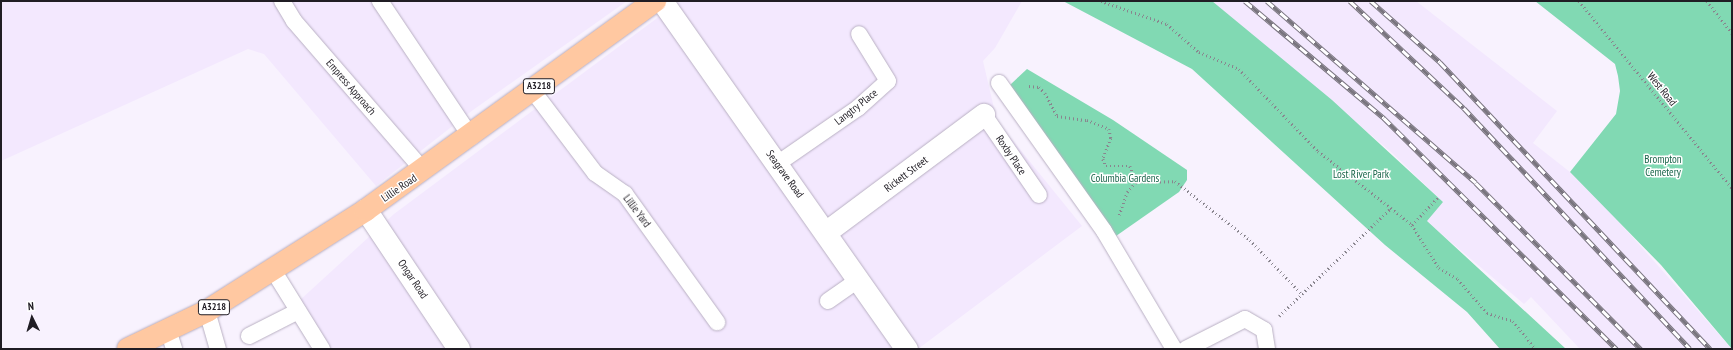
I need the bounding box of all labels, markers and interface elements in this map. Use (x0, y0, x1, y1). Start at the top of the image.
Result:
street label: Empress Approach (323, 56, 379, 118)
street label: West Road (1644, 70, 1680, 108)
road number: A3218 (522, 78, 556, 94)
street label: Langtry Place (832, 86, 880, 128)
street label: Roxby Place (993, 133, 1029, 177)
street label: Seagrave Road (763, 148, 807, 200)
street label: Rickett Street (881, 153, 931, 195)
park label: Brompton Cemetery (1644, 153, 1682, 179)
park label: Lost River Park (1333, 167, 1389, 181)
street label: Lillie Road (379, 171, 419, 205)
park label: Columbia Gardens (1091, 171, 1159, 185)
street label: Lillie Yard (620, 192, 654, 230)
street label: Ongar Road (395, 257, 431, 301)
north arrow (12, 298, 52, 338)
text: N (27, 299, 35, 313)
road number: A3218 (197, 299, 231, 315)

